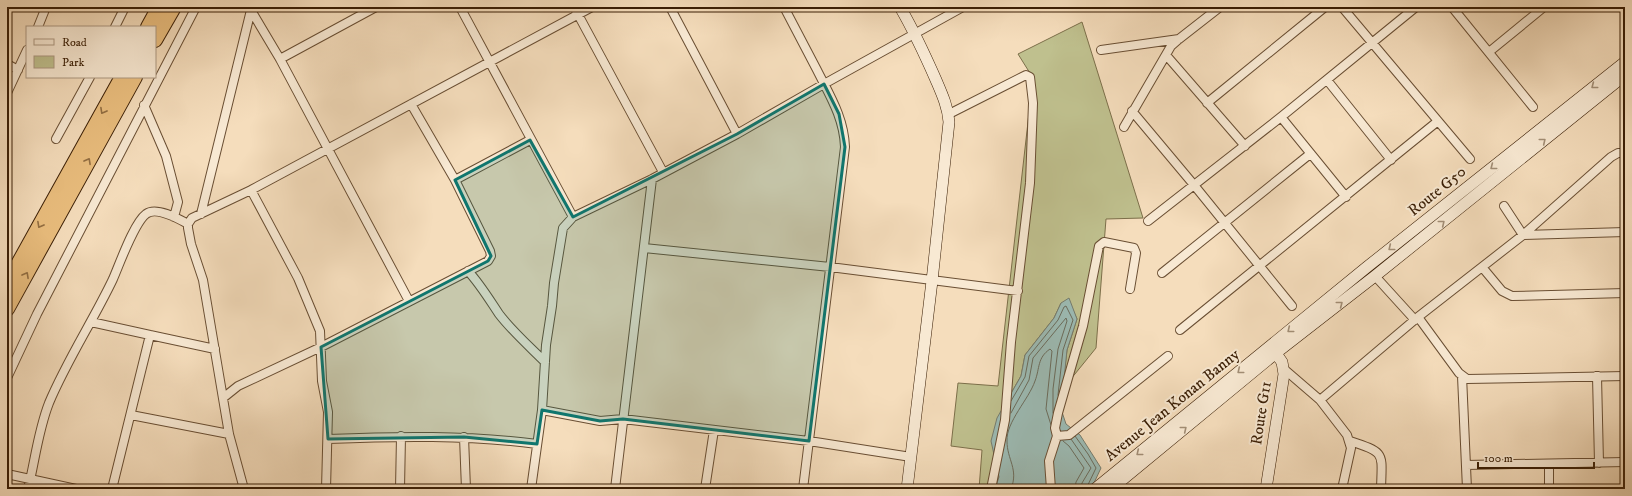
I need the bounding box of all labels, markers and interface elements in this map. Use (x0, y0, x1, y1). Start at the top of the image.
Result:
legend (26, 26, 156, 78)
text: Road (62, 35, 87, 50)
text: Park (62, 55, 84, 70)
one-way arrow (1592, 82, 1599, 89)
one-way arrow (100, 107, 108, 114)
one-way arrow (1539, 139, 1546, 146)
one-way arrow (84, 158, 91, 165)
street label: Route G50 (1404, 162, 1470, 220)
one-way arrow (1490, 162, 1497, 169)
one-way arrow (1437, 220, 1444, 227)
one-way arrow (37, 221, 45, 228)
one-way arrow (1388, 243, 1396, 250)
one-way arrow (21, 272, 28, 279)
one-way arrow (1336, 301, 1343, 308)
one-way arrow (1288, 326, 1295, 333)
street label: Avenue Jean Konan Banny (1101, 344, 1244, 466)
one-way arrow (1237, 366, 1244, 373)
street label: Route G11 (1246, 380, 1276, 446)
one-way arrow (1179, 426, 1186, 433)
scale bar (1478, 444, 1594, 470)
one-way arrow (1136, 448, 1143, 455)
text: 100 m (1484, 451, 1513, 466)

